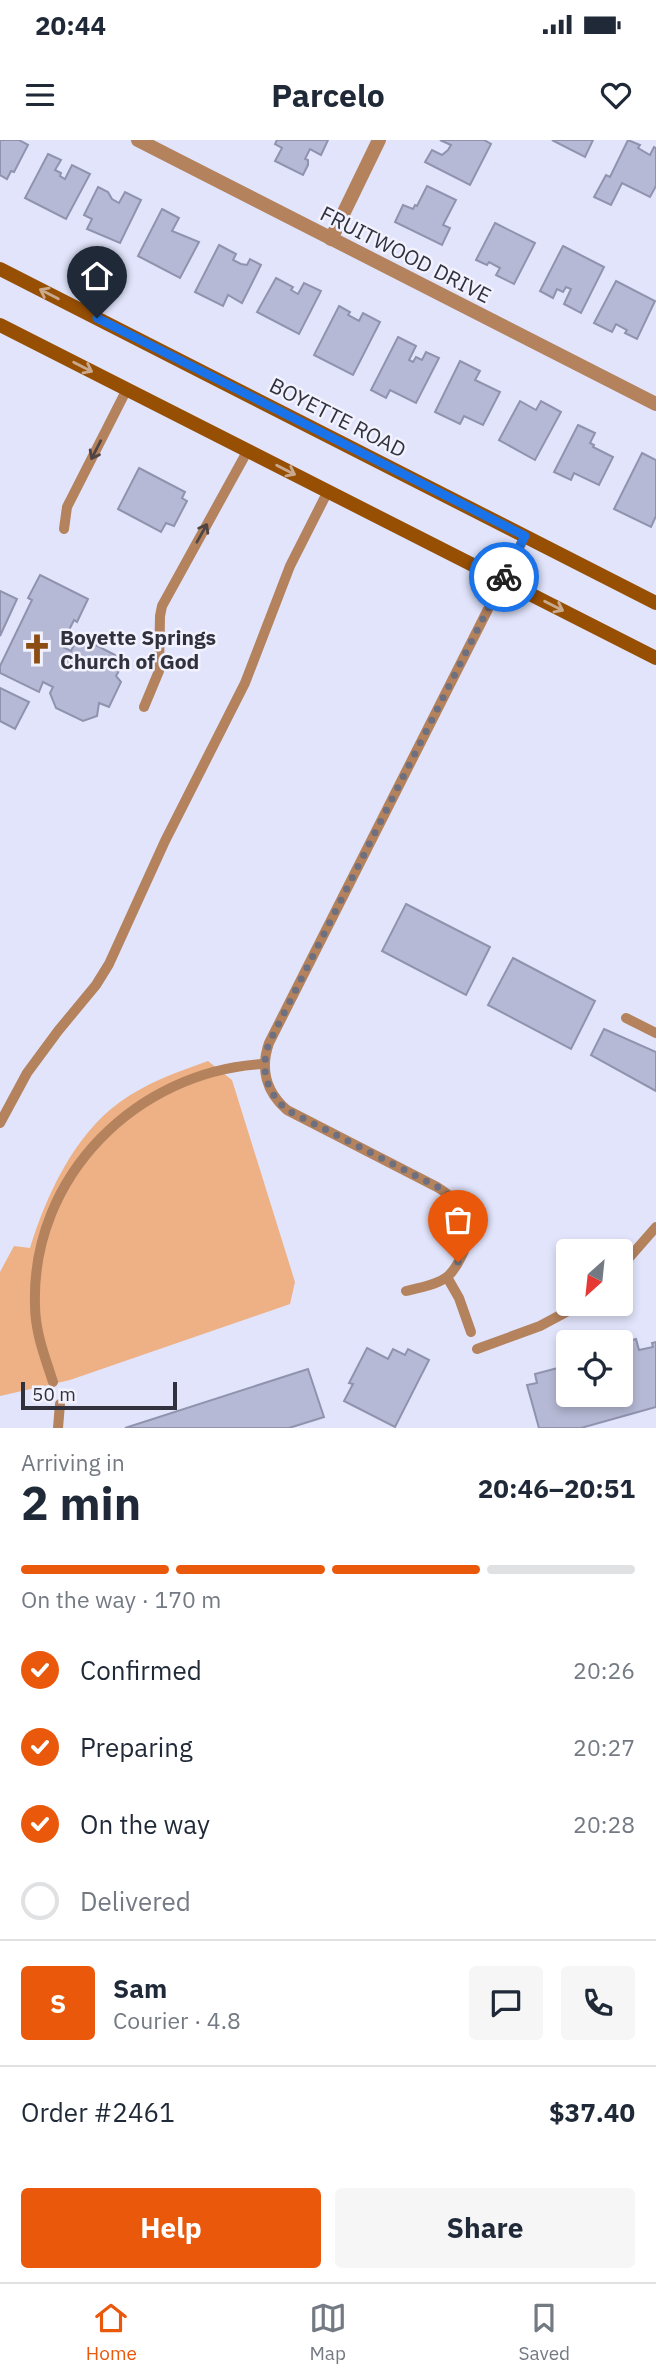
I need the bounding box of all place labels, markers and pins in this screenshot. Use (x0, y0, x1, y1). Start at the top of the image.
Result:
pin (67, 246, 127, 318)
place label: Boyette Springs Church of God (60, 623, 216, 675)
church icon: Boyette Springs Church of God (20, 632, 54, 666)
pin (428, 1190, 488, 1262)

